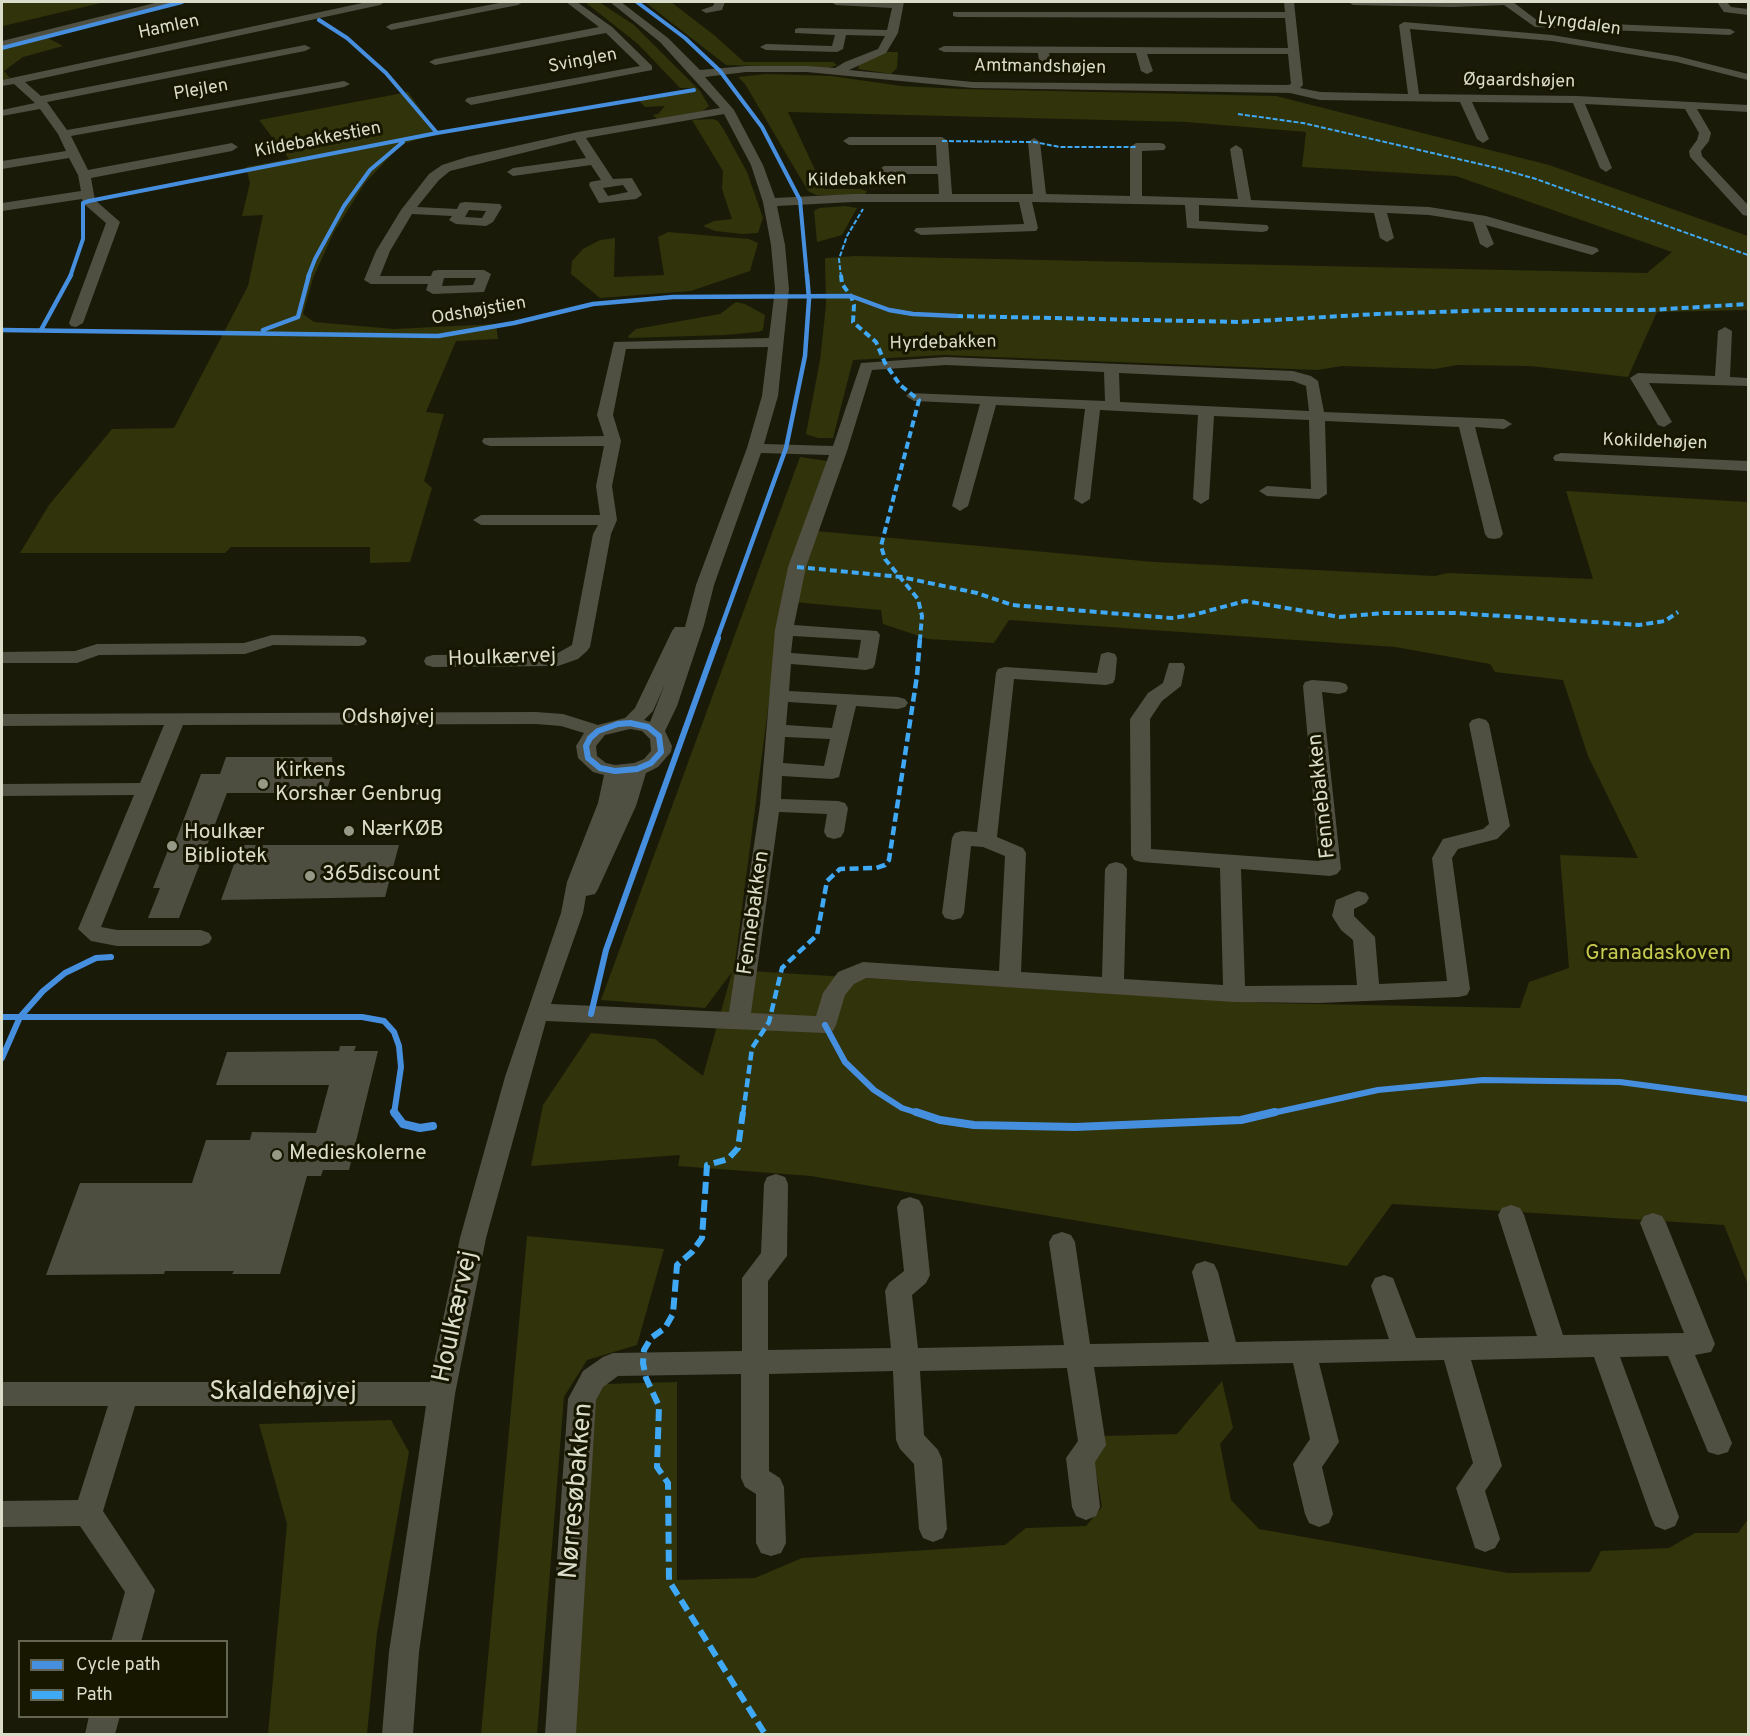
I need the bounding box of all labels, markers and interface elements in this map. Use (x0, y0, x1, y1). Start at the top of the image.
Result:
street label: Lyngdalen (1536, 8, 1622, 42)
street label: Hamlen (137, 11, 201, 45)
street label: Svinglen (547, 45, 619, 79)
street label: Amtmandshøjen (974, 56, 1106, 80)
street label: Øgaardshøjen (1463, 70, 1575, 94)
street label: Plejlen (172, 76, 230, 106)
street label: Kildebakkestien (253, 118, 383, 164)
street label: Kildebakken (807, 169, 907, 193)
street label: Odshøjstien (430, 293, 528, 331)
street label: Hyrdebakken (889, 332, 997, 356)
street label: Kokildehøjen (1602, 430, 1708, 456)
street label: Houlkærvej (447, 645, 557, 673)
street label: Odshøjvej (341, 706, 435, 732)
street label: Fennebakken (1304, 732, 1342, 860)
place label: Kirkens Korshær Genbrug (275, 759, 442, 809)
marker: Kirkens Korshær Genbrug (256, 777, 270, 791)
place label: NærKØB (361, 818, 444, 844)
place label: Houlkær Bibliotek (184, 821, 267, 871)
marker: NærKØB (342, 824, 356, 838)
marker: Houlkær Bibliotek (165, 839, 179, 853)
street label: Fennebakken (734, 849, 776, 977)
place label: 365discount (322, 863, 441, 889)
marker: 365discount (303, 869, 317, 883)
park label: Granadaskoven (1585, 942, 1731, 968)
place label: Medieskolerne (289, 1142, 426, 1168)
marker: Medieskolerne (270, 1148, 284, 1162)
street label: Houlkærvej (428, 1248, 486, 1386)
street label: Skaldehøjvej (209, 1378, 357, 1410)
street label: Nørresøbakken (555, 1402, 601, 1580)
legend (18, 1640, 228, 1718)
text: Cycle path (76, 1654, 161, 1677)
text: Path (76, 1684, 113, 1707)

